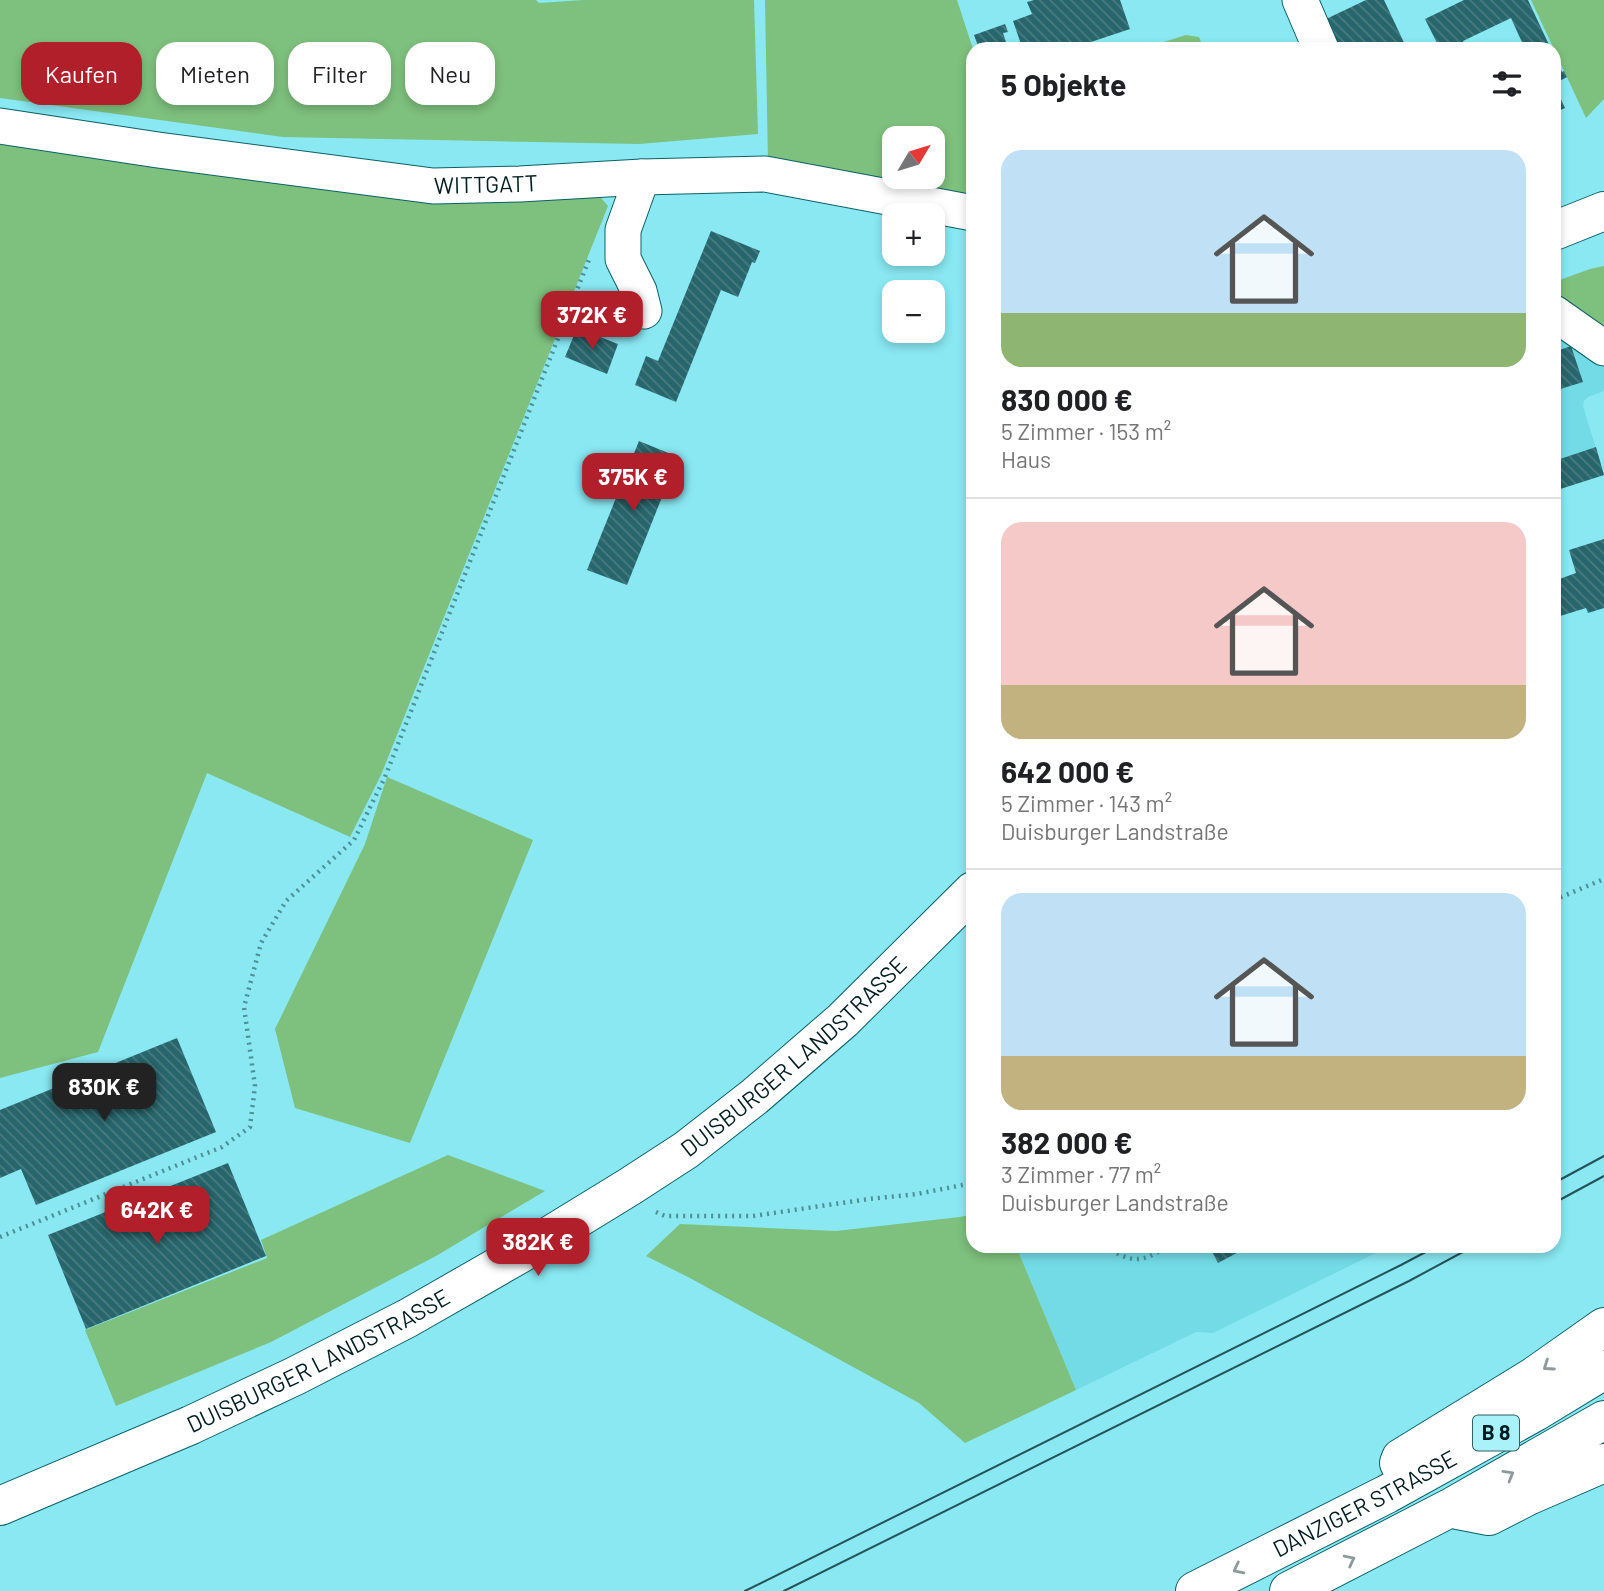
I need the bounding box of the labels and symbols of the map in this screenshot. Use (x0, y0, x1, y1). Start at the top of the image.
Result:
north arrow (882, 126, 945, 189)
street label: WITTGATT (434, 168, 539, 199)
pin: 372K € (535, 292, 649, 351)
pin: 375K € (576, 454, 690, 513)
street label: DUISBURGER LANDSTRASSE (675, 950, 912, 1162)
pin: 830K € (47, 1064, 161, 1123)
pin: 642K € (100, 1186, 214, 1246)
pin: 382K € (481, 1218, 595, 1278)
street label: DUISBURGER LANDSTRASSE (182, 1282, 454, 1438)
one-way arrow (1543, 1358, 1556, 1370)
road number: B 8 (1473, 1416, 1519, 1450)
street label: DANZIGER STRASSE (1268, 1443, 1461, 1562)
one-way arrow (1502, 1470, 1514, 1483)
one-way arrow (1342, 1554, 1355, 1568)
one-way arrow (1233, 1560, 1245, 1574)

